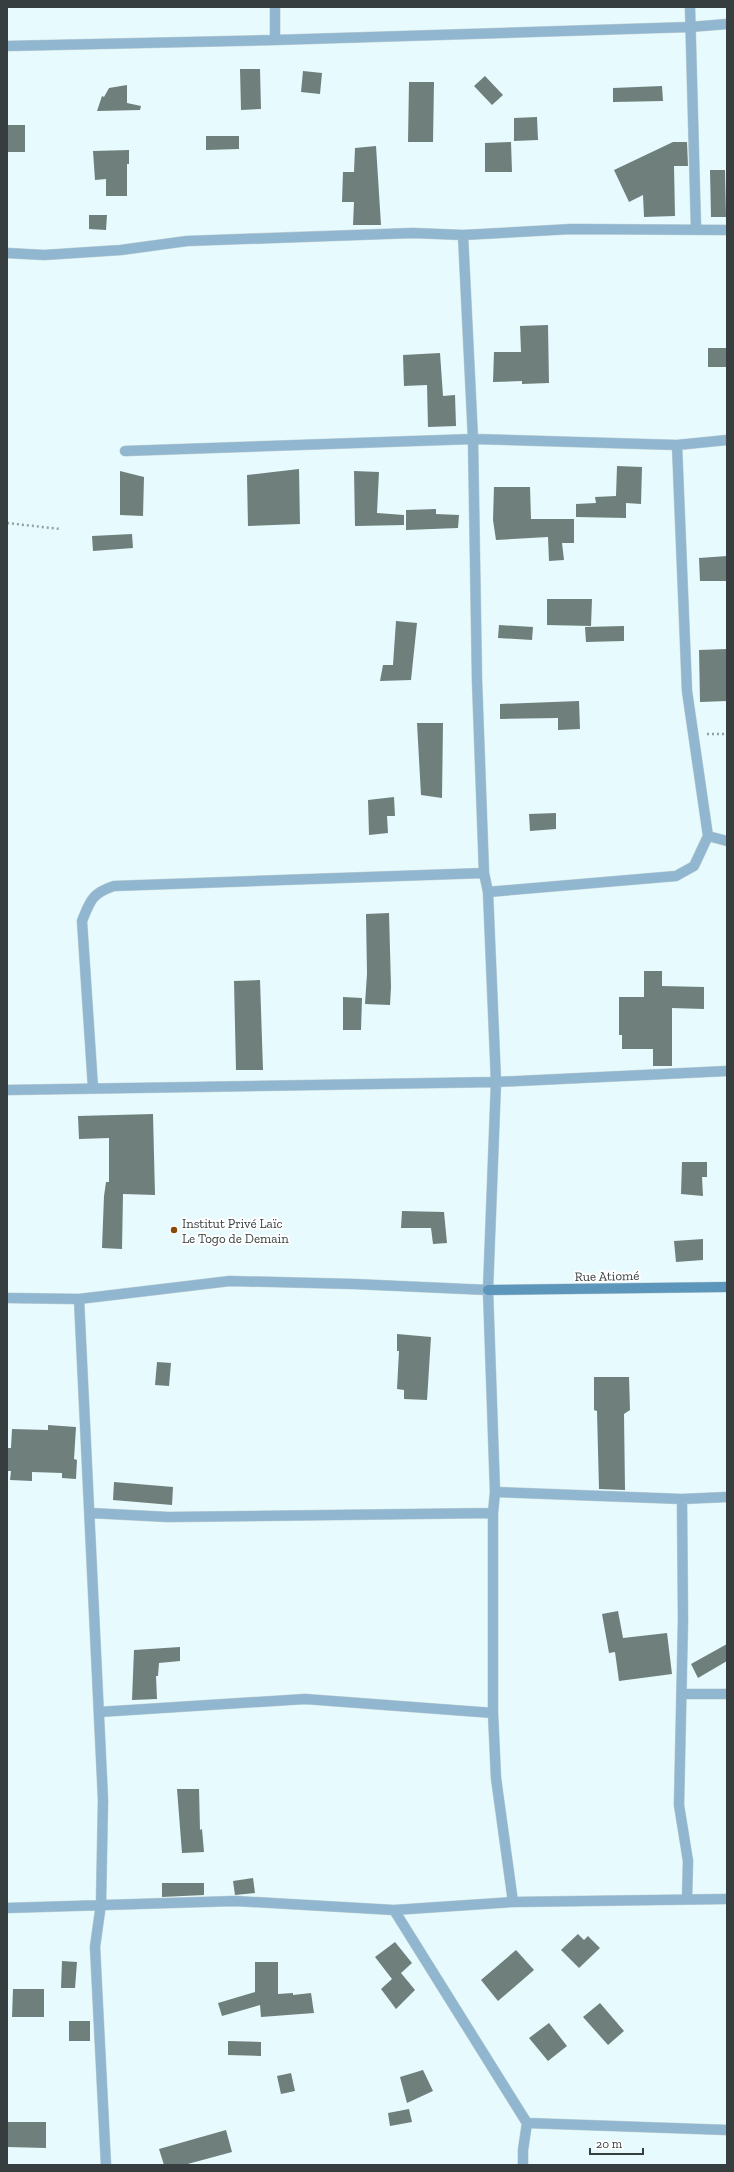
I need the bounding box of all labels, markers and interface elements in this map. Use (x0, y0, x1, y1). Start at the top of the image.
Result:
place label: Institut Privé Laïc Le Togo de Demain (182, 1216, 289, 1246)
marker: Institut Privé Laïc Le Togo de Demain (169, 1225, 179, 1235)
street label: Rue Atiomé (575, 1268, 639, 1284)
scale bar (590, 2130, 643, 2156)
text: 20 m (596, 2137, 623, 2151)

